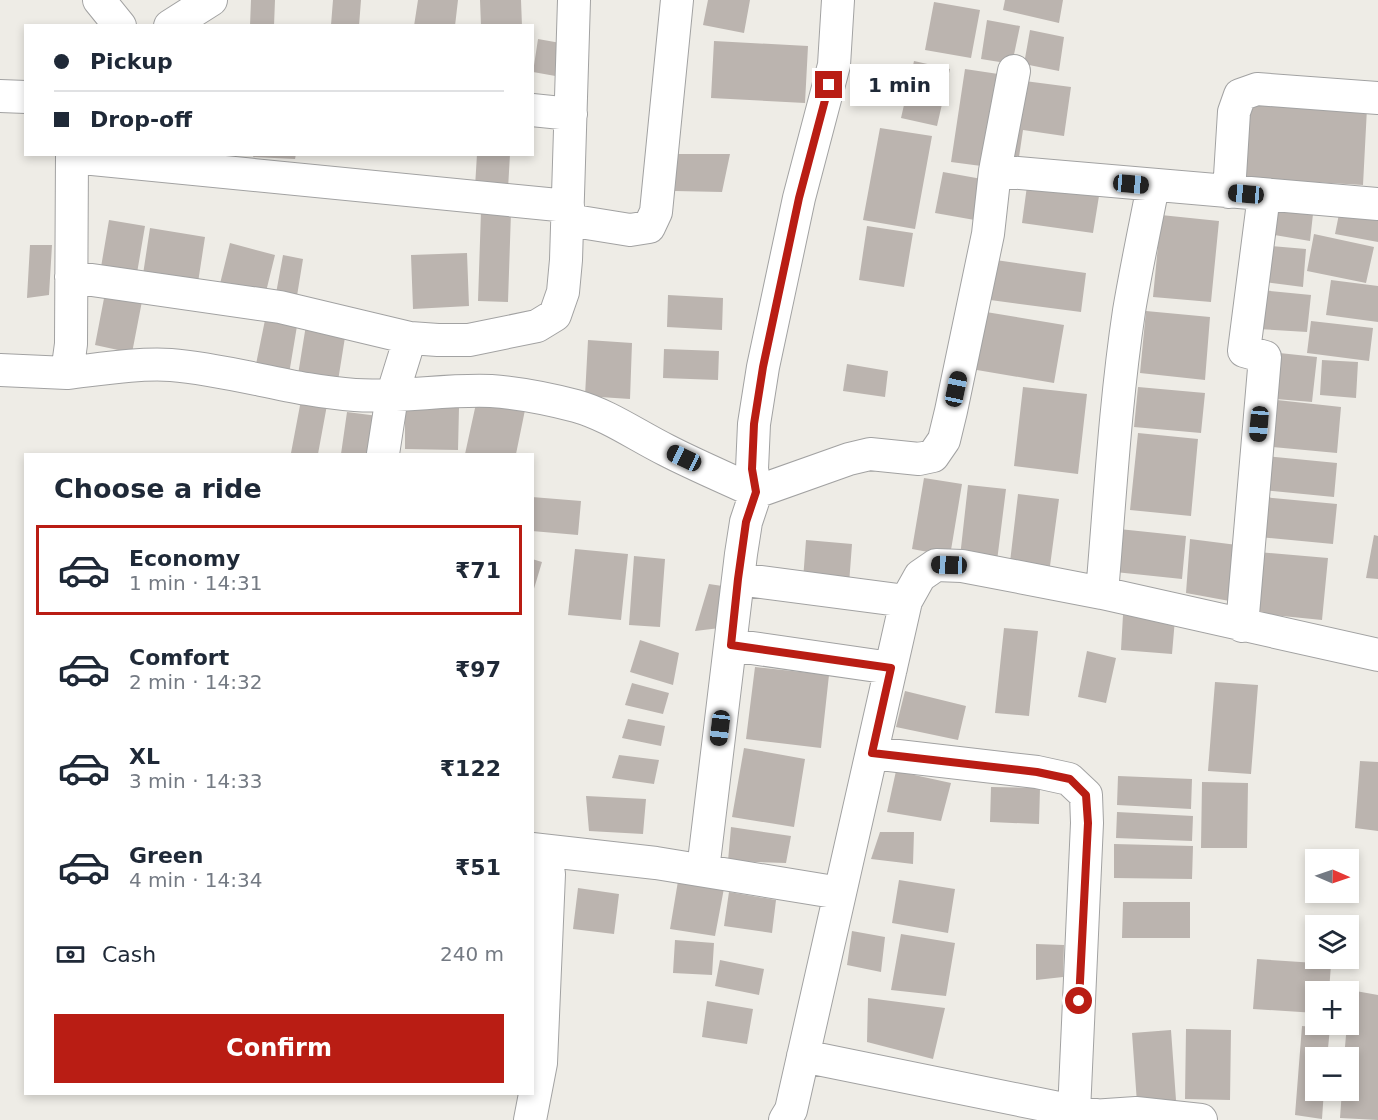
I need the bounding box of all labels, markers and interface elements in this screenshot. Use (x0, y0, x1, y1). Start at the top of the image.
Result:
text: Pickup (90, 49, 173, 74)
callout: 1 min (850, 64, 949, 106)
route end (815, 71, 842, 98)
text: 1 min (868, 73, 931, 97)
text: Drop-off (90, 107, 192, 132)
car (1112, 173, 1150, 195)
car (1227, 183, 1265, 205)
car (943, 370, 969, 408)
car (1248, 405, 1270, 443)
car (664, 442, 704, 474)
text: Choose a ride (54, 473, 262, 504)
icon: car (57, 543, 111, 597)
text: Economy (129, 546, 240, 571)
car (931, 555, 967, 575)
text: ₹71 (455, 558, 501, 583)
text: 1 min · 14:31 (129, 571, 263, 595)
icon: car (57, 642, 111, 696)
text: Comfort (129, 645, 229, 670)
text: ₹97 (455, 657, 501, 682)
text: 2 min · 14:32 (129, 670, 263, 694)
car (709, 709, 731, 747)
icon: car (57, 741, 111, 795)
text: XL (129, 744, 160, 769)
text: ₹122 (440, 756, 501, 781)
text: 3 min · 14:33 (129, 769, 263, 793)
icon: car (57, 840, 111, 894)
text: Green (129, 843, 203, 868)
north arrow (1305, 849, 1359, 903)
map controls (1305, 849, 1359, 1101)
text: ₹51 (455, 855, 501, 880)
text: 4 min · 14:34 (129, 868, 263, 892)
button: layers (1305, 915, 1359, 969)
icon: cash (54, 938, 87, 971)
text: Cash (102, 942, 156, 967)
text: 240 m (440, 942, 504, 966)
button: + (1305, 981, 1359, 1035)
route start (1065, 987, 1092, 1014)
button: Confirm (54, 1014, 504, 1083)
button: − (1305, 1047, 1359, 1101)

